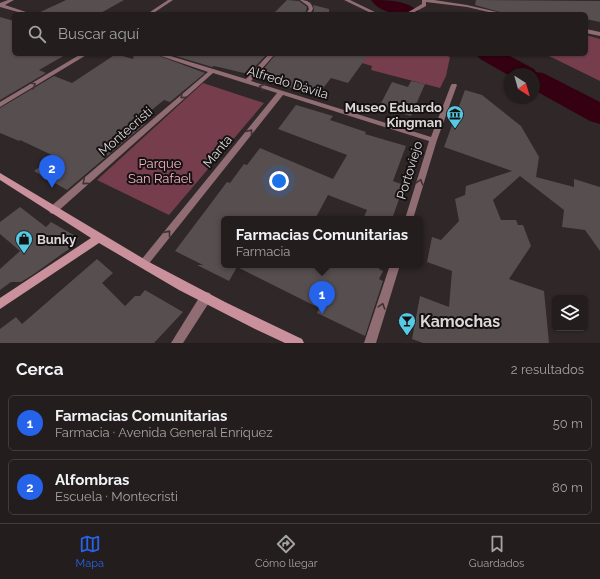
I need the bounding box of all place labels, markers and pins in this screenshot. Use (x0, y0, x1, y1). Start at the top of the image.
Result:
place label: Museo Eduardo Kingman (345, 100, 442, 130)
museum icon: Museo Eduardo Kingman (445, 104, 465, 129)
pin: 2 (39, 155, 65, 188)
shop icon: Bunky (14, 229, 34, 254)
place label: Bunky (37, 232, 76, 247)
pin: 1 (309, 281, 335, 314)
bar icon: Kamochas (397, 311, 417, 336)
place label: Kamochas (420, 312, 500, 331)

